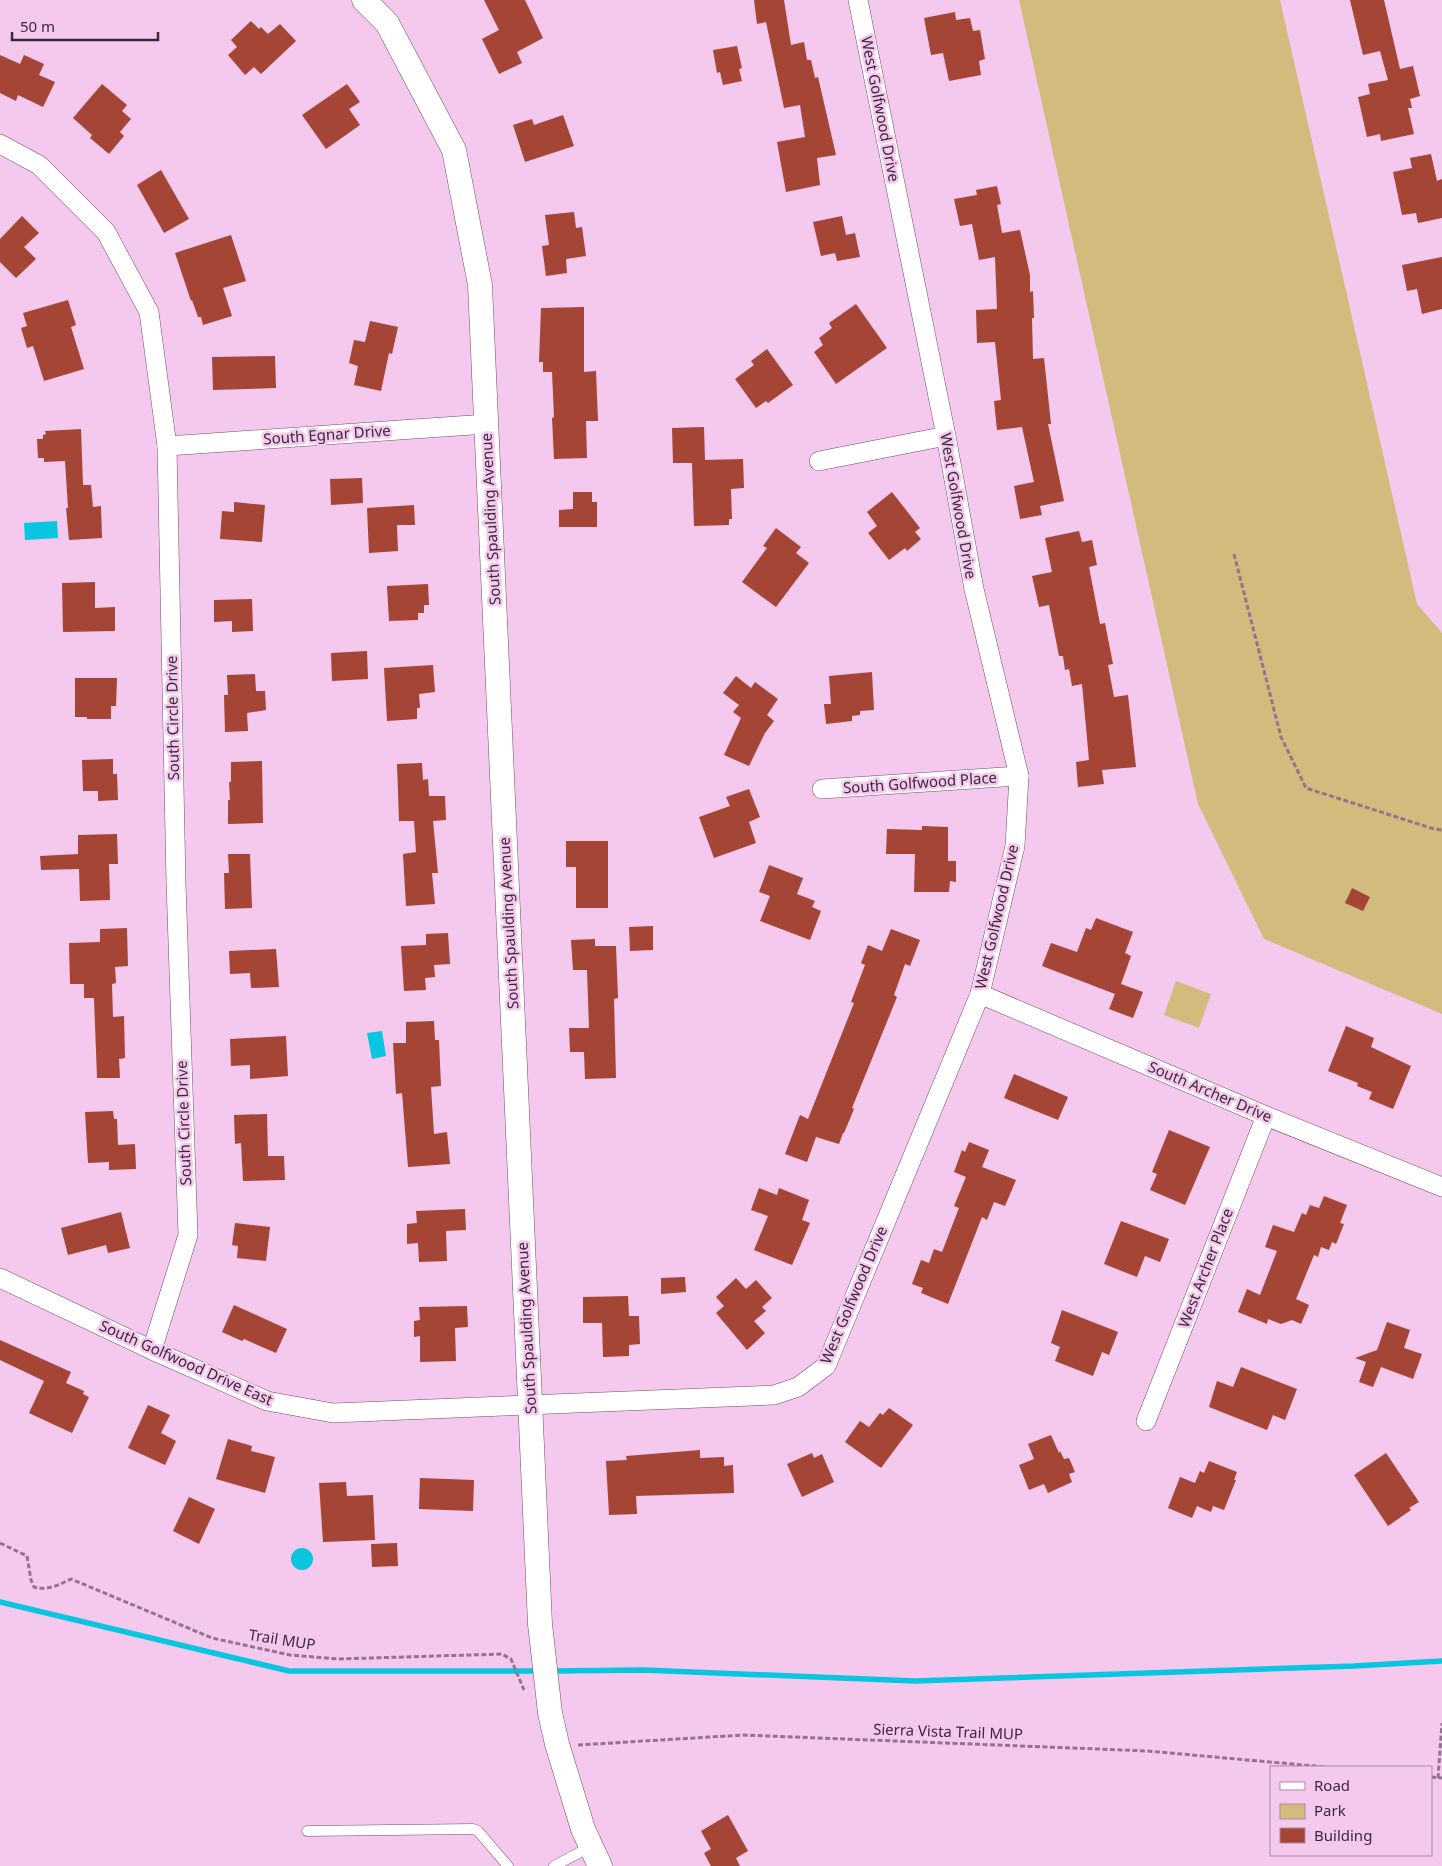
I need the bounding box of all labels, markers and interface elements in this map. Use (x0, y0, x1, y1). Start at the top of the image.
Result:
scale bar (12, 10, 159, 42)
text: 50 m (20, 16, 55, 36)
street label: West Golfwood Drive (857, 34, 905, 183)
street label: South Egnar Drive (263, 420, 391, 448)
street label: West Golfwood Drive (936, 431, 982, 580)
street label: South Spaulding Avenue (476, 432, 504, 606)
street label: South Circle Drive (161, 655, 183, 781)
street label: South Golfwood Place (842, 767, 998, 797)
street label: South Spaulding Avenue (494, 836, 522, 1010)
street label: West Golfwood Drive (970, 843, 1022, 991)
street label: South Archer Drive (1145, 1056, 1275, 1126)
street label: South Circle Drive (171, 1060, 195, 1186)
street label: West Archer Place (1173, 1205, 1237, 1330)
street label: West Golfwood Drive (815, 1223, 891, 1367)
street label: South Spaulding Avenue (512, 1241, 540, 1415)
street label: South Golfwood Drive East (97, 1315, 277, 1410)
street label: Trail MUP (247, 1624, 317, 1654)
street label: Sierra Vista Trail MUP (873, 1718, 1023, 1744)
legend (1270, 1766, 1432, 1856)
text: Road (1314, 1775, 1350, 1795)
text: Park (1314, 1800, 1346, 1820)
text: Building (1314, 1825, 1372, 1845)

